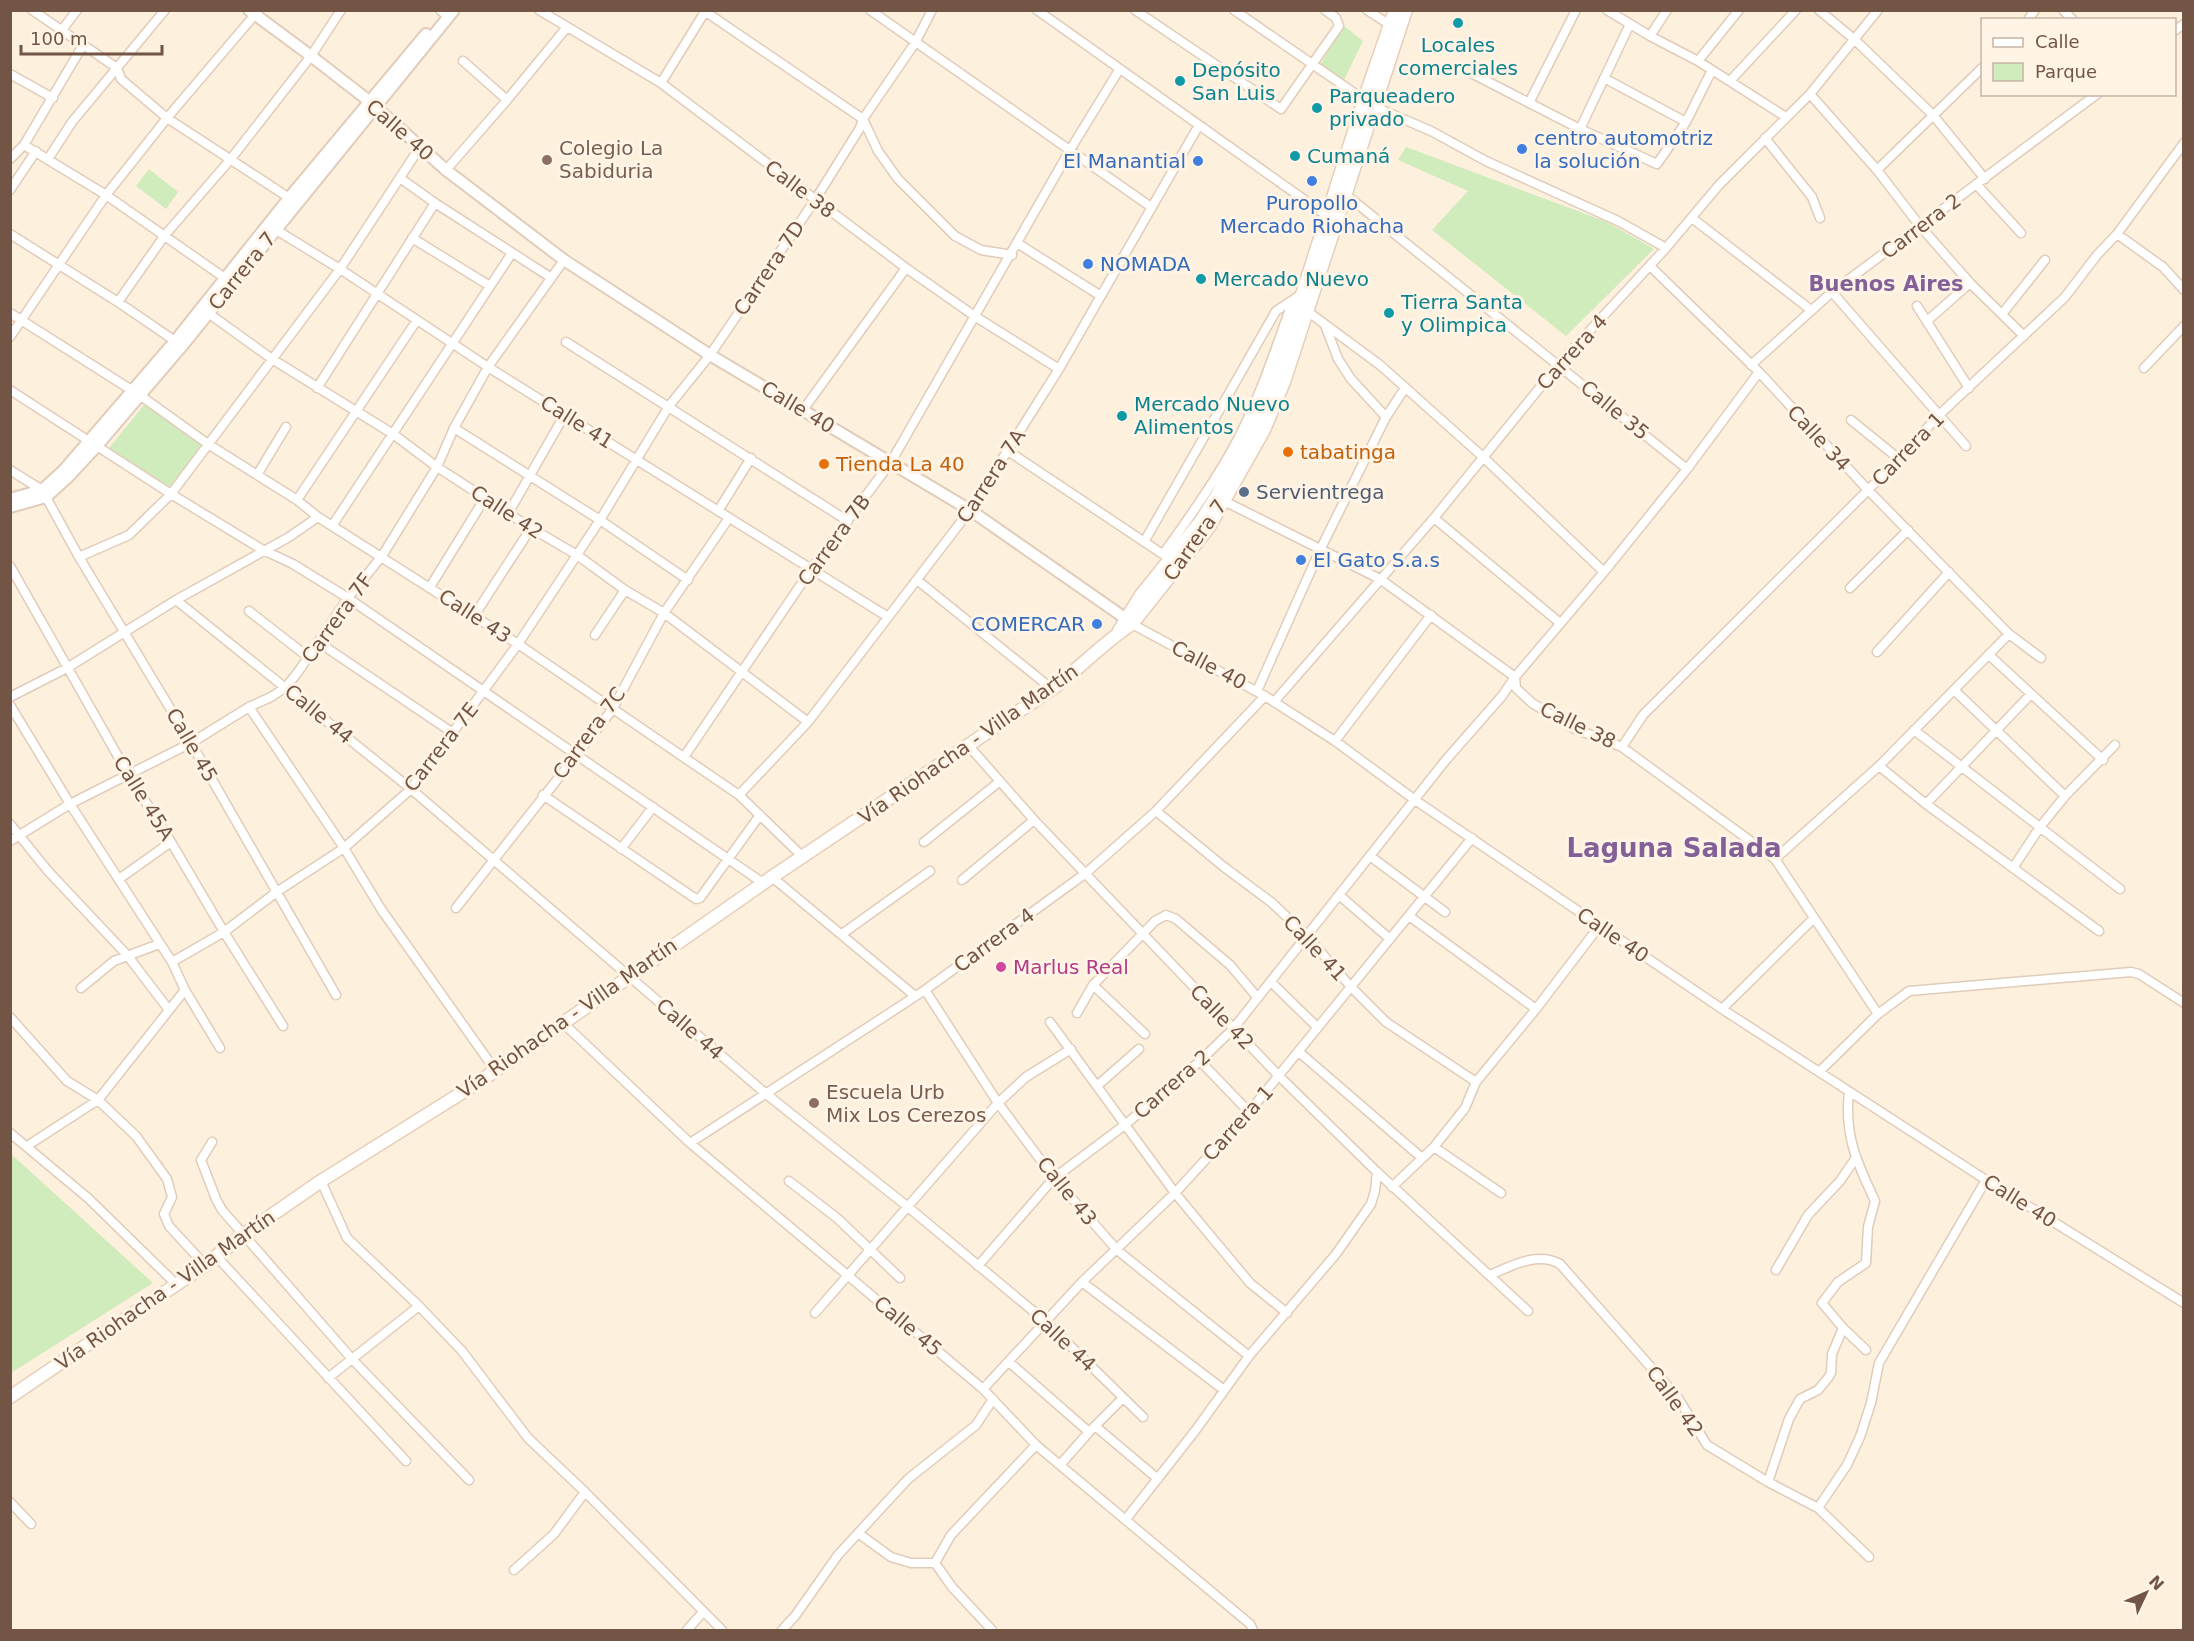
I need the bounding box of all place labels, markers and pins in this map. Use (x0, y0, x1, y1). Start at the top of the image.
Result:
marker: Locales comerciales (1451, 16, 1465, 30)
place label: Locales comerciales (1398, 33, 1518, 80)
place label: Depósito San Luis (1192, 58, 1281, 105)
marker: Depósito San Luis (1173, 74, 1187, 88)
place label: Parqueadero privado (1329, 84, 1455, 131)
marker: Parqueadero privado (1310, 101, 1324, 115)
place label: centro automotriz la solución (1534, 126, 1713, 173)
place label: Colegio La Sabiduria (559, 136, 663, 183)
marker: centro automotriz la solución (1515, 142, 1529, 156)
place label: Cumaná (1307, 144, 1390, 168)
place label: El Manantial (1063, 149, 1186, 173)
marker: Cumaná (1288, 149, 1302, 163)
marker: Colegio La Sabiduria (540, 153, 554, 167)
marker: El Manantial (1191, 154, 1205, 168)
marker: Puropollo Mercado Riohacha (1305, 174, 1319, 188)
place label: Puropollo Mercado Riohacha (1220, 191, 1404, 238)
place label: NOMADA (1100, 252, 1191, 276)
marker: NOMADA (1081, 257, 1095, 271)
place label: Mercado Nuevo (1213, 267, 1369, 291)
marker: Mercado Nuevo (1194, 272, 1208, 286)
place label: Tierra Santa y Olimpica (1400, 290, 1523, 337)
marker: Tierra Santa y Olimpica (1382, 306, 1396, 320)
place label: Mercado Nuevo Alimentos (1134, 392, 1290, 439)
marker: Mercado Nuevo Alimentos (1115, 409, 1129, 423)
place label: tabatinga (1300, 440, 1396, 464)
marker: tabatinga (1281, 445, 1295, 459)
place label: Tienda La 40 (835, 452, 965, 476)
marker: Tienda La 40 (817, 457, 831, 471)
place label: Servientrega (1256, 480, 1384, 504)
marker: Servientrega (1237, 485, 1251, 499)
place label: El Gato S.a.s (1313, 548, 1440, 572)
marker: El Gato S.a.s (1294, 553, 1308, 567)
place label: COMERCAR (971, 612, 1085, 636)
marker: COMERCAR (1090, 617, 1104, 631)
place label: Marlus Real (1013, 955, 1129, 979)
marker: Marlus Real (994, 960, 1008, 974)
place label: Escuela Urb Mix Los Cerezos (826, 1080, 986, 1127)
marker: Escuela Urb Mix Los Cerezos (807, 1096, 821, 1110)

